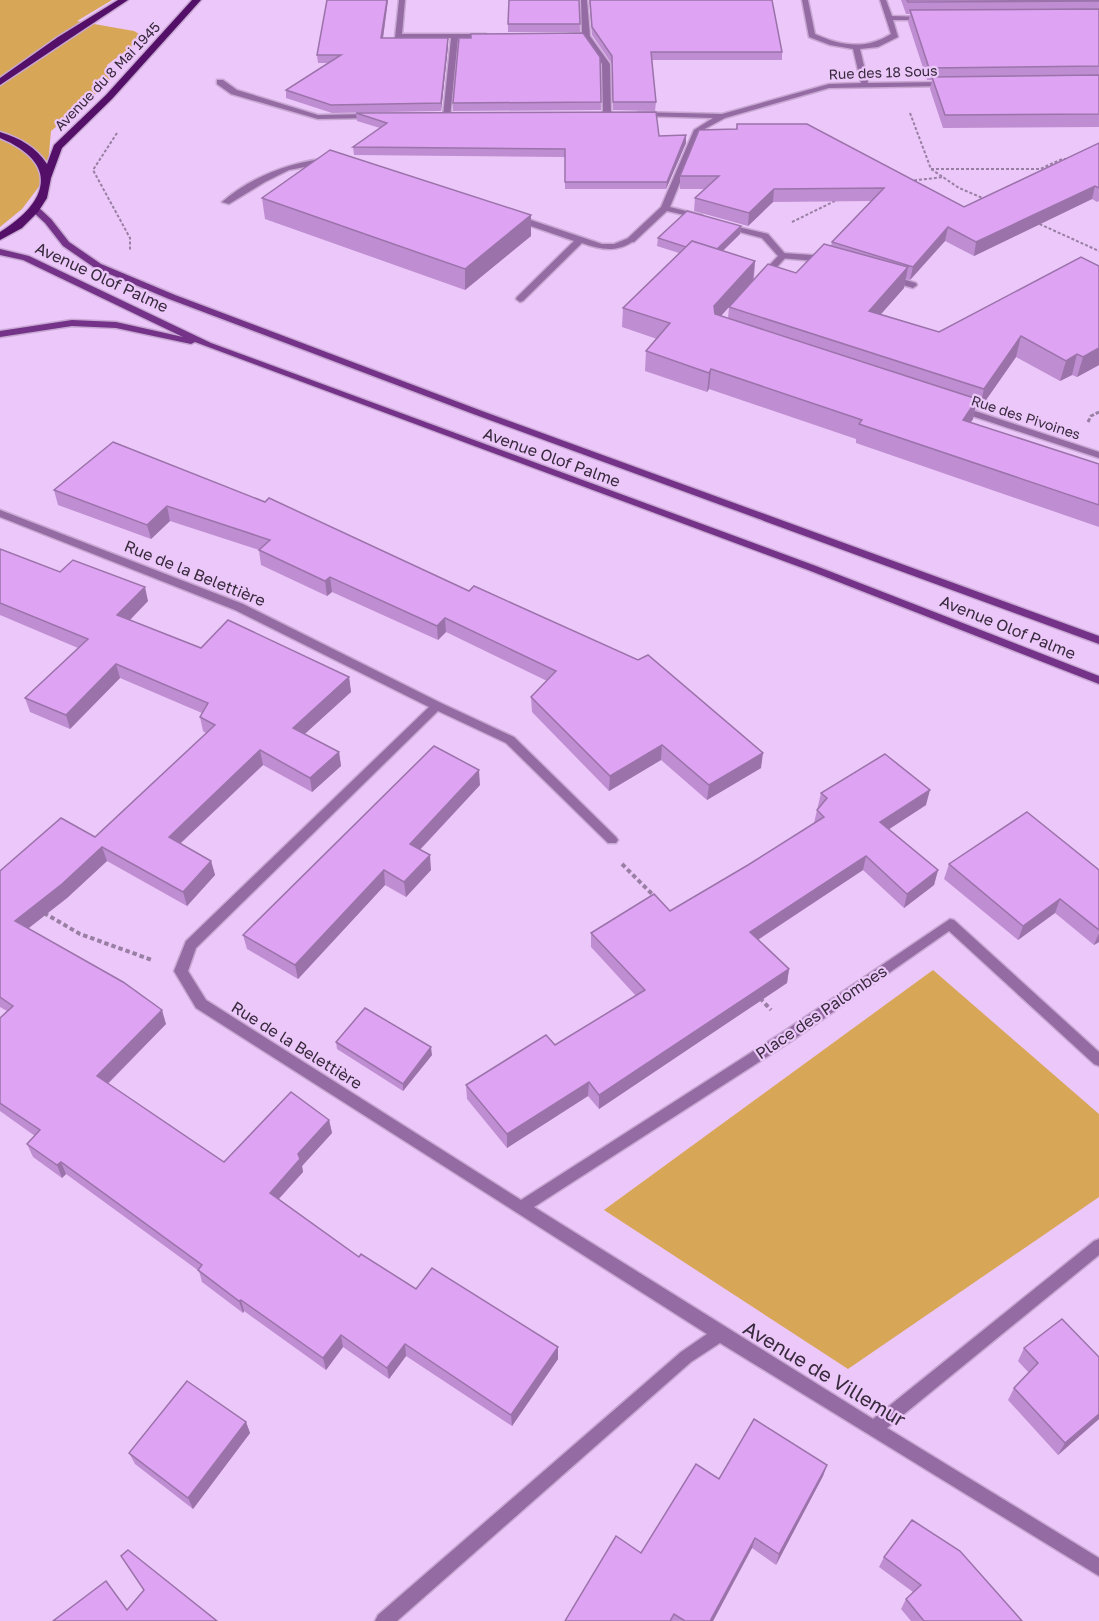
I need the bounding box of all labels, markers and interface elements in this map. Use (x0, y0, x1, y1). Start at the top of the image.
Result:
street label: Avenue du 8 Mai 1945 (51, 18, 163, 134)
street label: Rue des 18 Sous (828, 62, 938, 82)
street label: Avenue Olof Palme (32, 237, 172, 317)
street label: Rue des Pivoines (969, 391, 1083, 443)
street label: Avenue Olof Palme (481, 423, 623, 491)
street label: Rue de la Belettière (121, 536, 269, 610)
street label: Avenue Olof Palme (937, 591, 1079, 663)
street label: Place des Palombes (752, 961, 890, 1063)
street label: Rue de la Belettière (228, 997, 366, 1093)
street label: Avenue de Villemur (740, 1315, 911, 1431)

